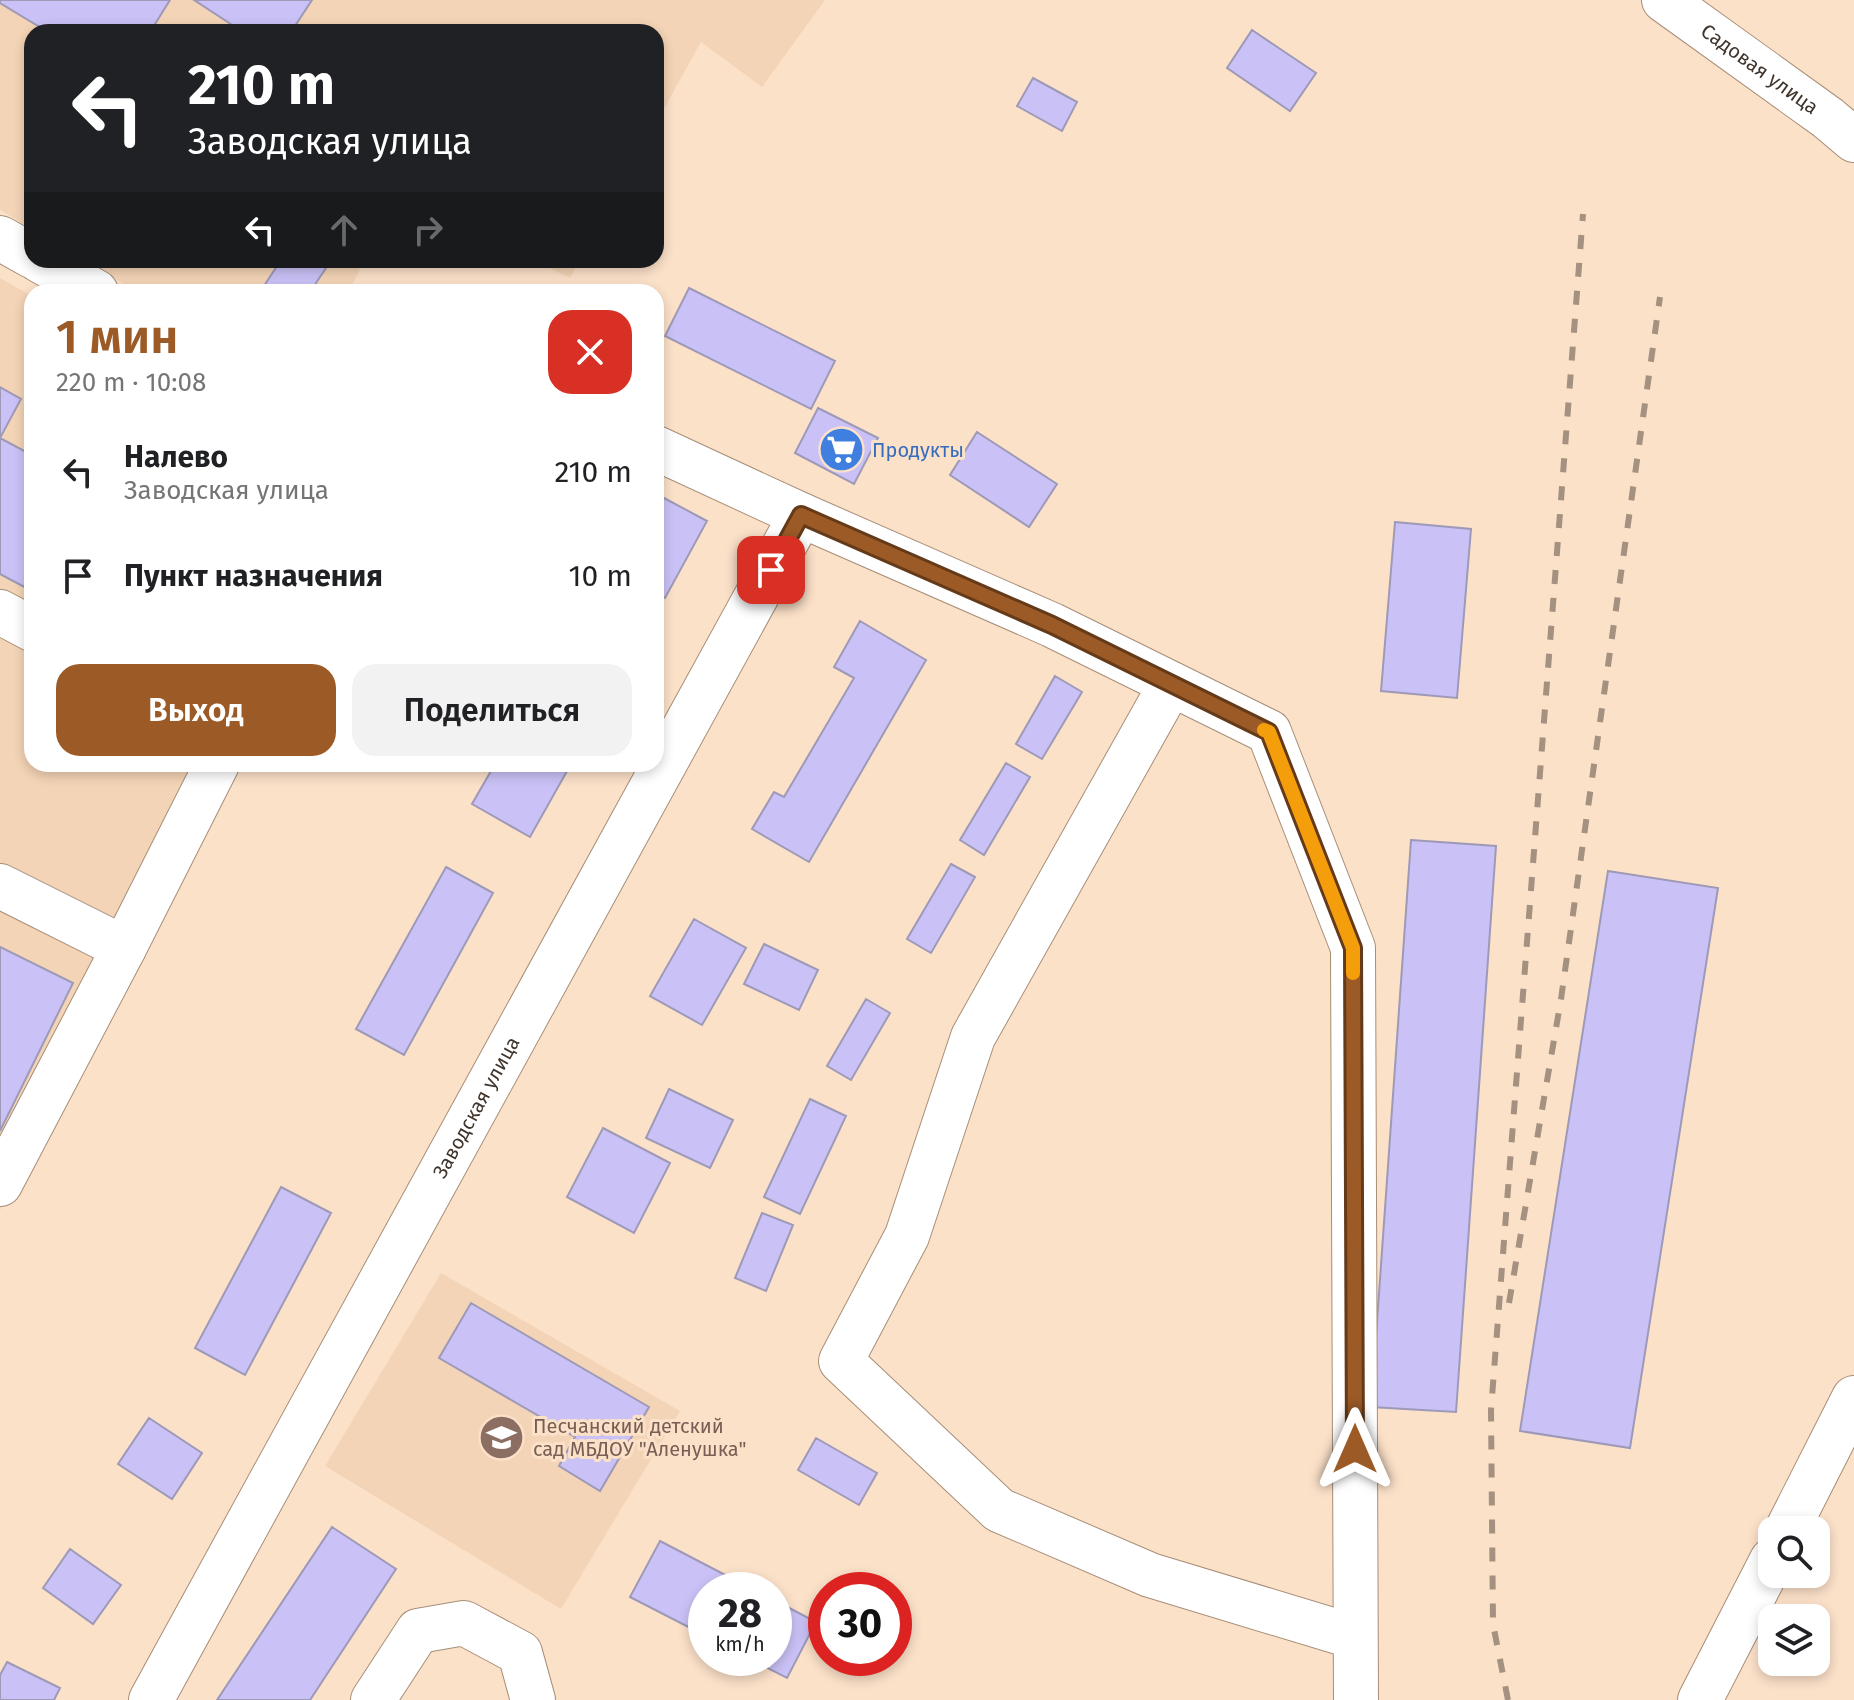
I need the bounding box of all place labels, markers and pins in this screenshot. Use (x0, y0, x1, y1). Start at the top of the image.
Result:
supermarket icon: Продукты (817, 426, 865, 474)
place label: Продукты (872, 438, 964, 462)
pin (737, 536, 805, 604)
school or university icon: Песчанский детский сад МБДОУ "Аленушка" (478, 1414, 526, 1462)
place label: Песчанский детский сад МБДОУ "Аленушка" (533, 1414, 746, 1461)

